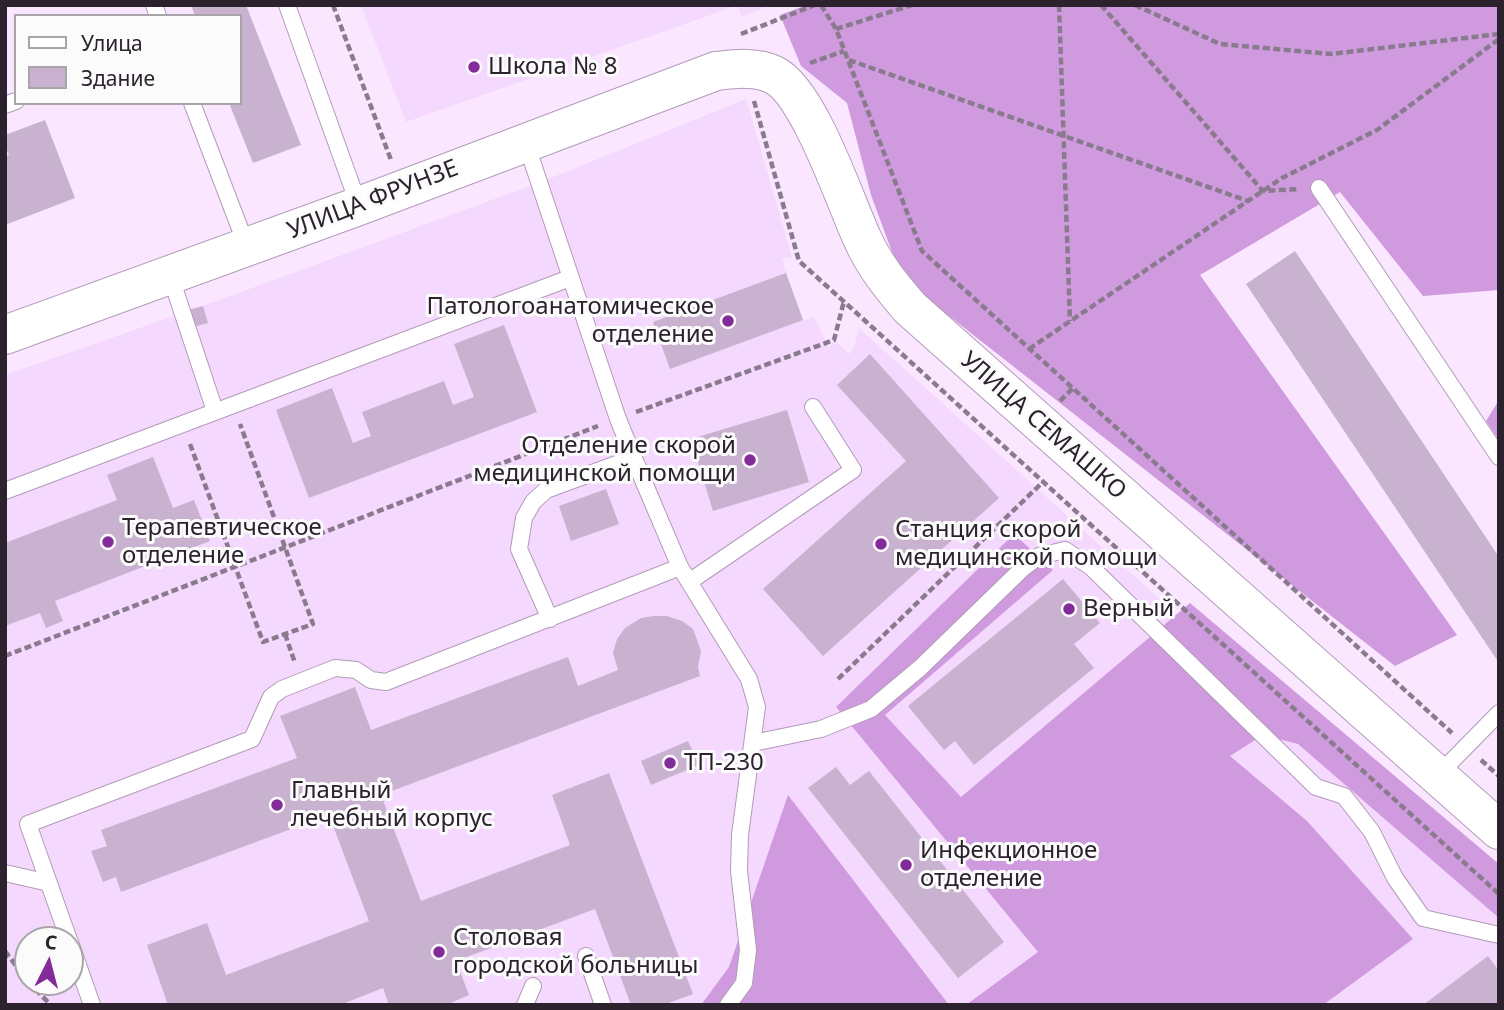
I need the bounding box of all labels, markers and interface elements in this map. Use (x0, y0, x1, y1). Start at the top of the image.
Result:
legend (14, 14, 242, 105)
text: Улица (81, 29, 143, 57)
place label: Школа № 8 (488, 53, 617, 81)
marker: Школа № 8 (466, 59, 482, 75)
text: Здание (81, 64, 155, 92)
street label: УЛИЦА ФРУНЗЕ (284, 154, 462, 246)
place label: Патологоанатомическое отделение (427, 293, 714, 349)
marker: Патологоанатомическое отделение (720, 313, 736, 329)
street label: УЛИЦА СЕМАШКО (954, 346, 1132, 506)
place label: Отделение скорой медицинской помощи (473, 432, 736, 488)
marker: Отделение скорой медицинской помощи (742, 452, 758, 468)
place label: Терапевтическое отделение (122, 514, 322, 570)
place label: Станция скорой медицинской помощи (895, 516, 1158, 572)
marker: Терапевтическое отделение (100, 534, 116, 550)
marker: Станция скорой медицинской помощи (873, 536, 889, 552)
place label: Верный (1083, 595, 1174, 623)
marker: Верный (1061, 601, 1077, 617)
place label: ТП-230 (684, 749, 764, 777)
marker: ТП-230 (662, 755, 678, 771)
place label: Главный лечебный корпус (291, 777, 493, 833)
marker: Главный лечебный корпус (269, 797, 285, 813)
place label: Инфекционное отделение (920, 837, 1097, 893)
marker: Инфекционное отделение (898, 857, 914, 873)
place label: Столовая городской больницы (453, 924, 698, 980)
north arrow (14, 926, 84, 996)
text: С (44, 929, 58, 956)
marker: Столовая городской больницы (431, 944, 447, 960)

